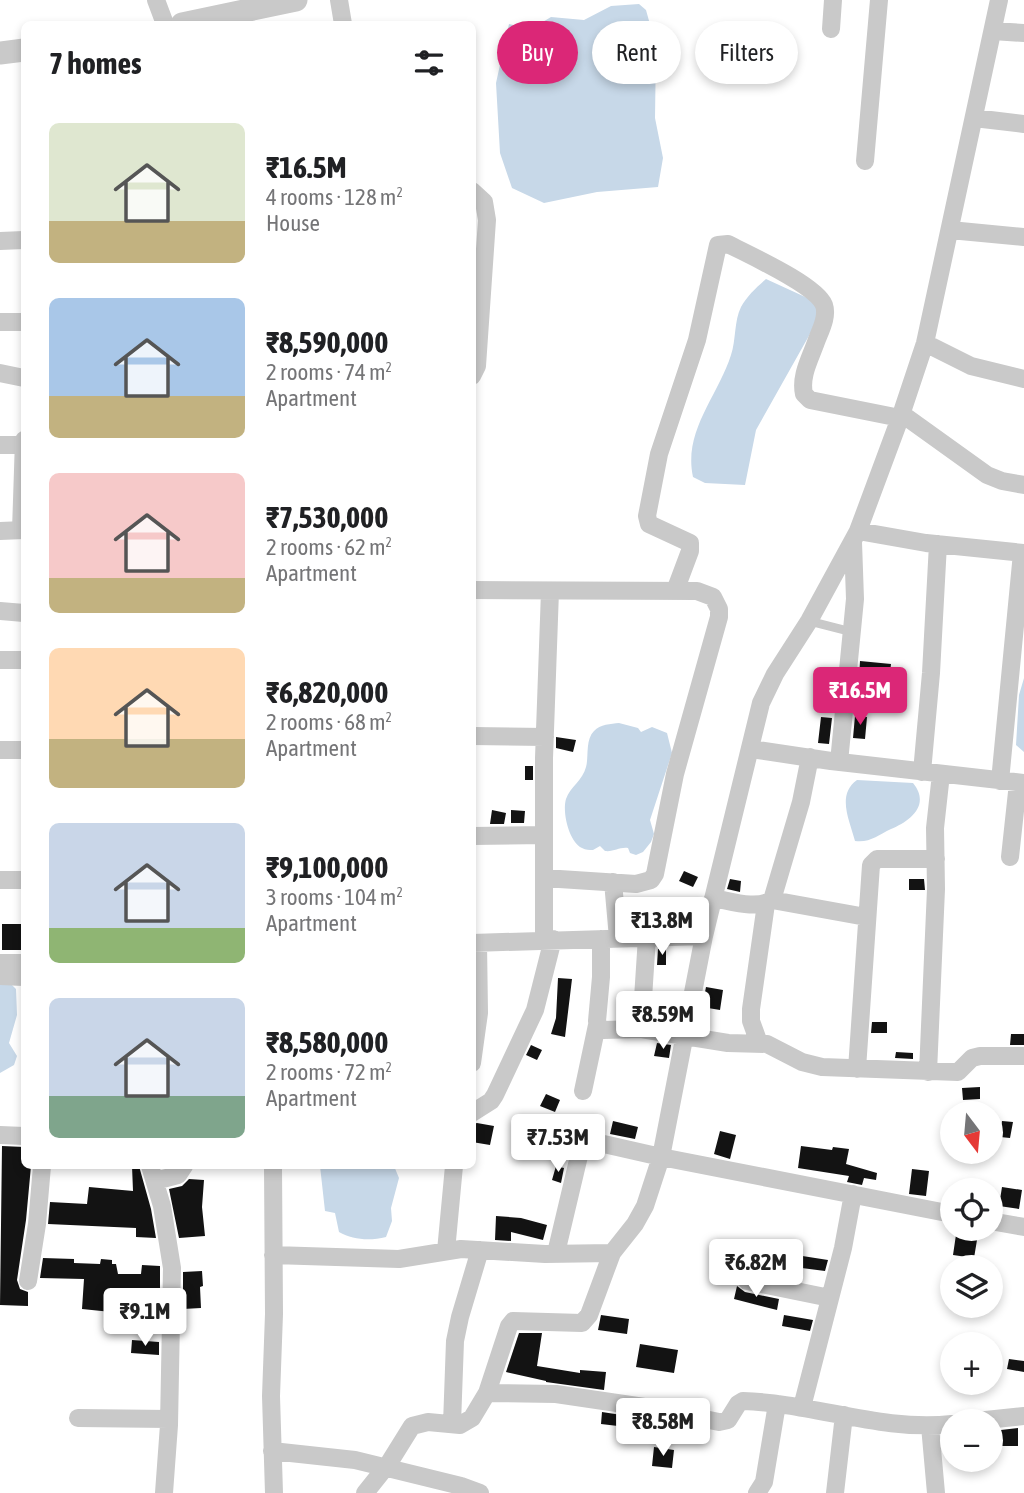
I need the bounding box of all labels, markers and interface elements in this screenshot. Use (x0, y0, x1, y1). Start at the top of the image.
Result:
chip: Buy (497, 21, 578, 84)
chip: Rent (592, 21, 681, 84)
chip: Filters (695, 21, 798, 84)
icon: filters (410, 44, 448, 82)
text: 7 homes (49, 46, 142, 80)
text: ₹16.5M (266, 150, 347, 184)
icon: home (105, 151, 189, 235)
text: 4 rooms · 128 m² (266, 184, 403, 210)
text: House (266, 210, 320, 236)
text: ₹8,590,000 (266, 325, 388, 359)
icon: home (105, 326, 189, 410)
text: 2 rooms · 74 m² (266, 359, 392, 385)
text: Apartment (266, 385, 357, 411)
text: ₹7,530,000 (266, 500, 388, 534)
icon: home (105, 501, 189, 585)
text: 2 rooms · 62 m² (266, 534, 392, 560)
text: Apartment (266, 560, 357, 586)
pin: ₹16.5M (803, 668, 917, 727)
text: ₹6,820,000 (266, 675, 388, 709)
icon: home (105, 676, 189, 760)
text: ₹16.5M (829, 677, 891, 703)
text: 2 rooms · 68 m² (266, 709, 392, 735)
text: Apartment (266, 735, 357, 761)
text: ₹9,100,000 (266, 850, 388, 884)
icon: home (105, 851, 189, 935)
text: 3 rooms · 104 m² (266, 884, 403, 910)
pin: ₹13.8M (605, 898, 719, 957)
text: ₹13.8M (631, 907, 693, 933)
text: Apartment (266, 910, 357, 936)
pin: ₹8.59M (606, 992, 720, 1051)
text: ₹8.59M (632, 1001, 694, 1027)
text: ₹8,580,000 (266, 1025, 388, 1059)
icon: home (105, 1026, 189, 1110)
text: 2 rooms · 72 m² (266, 1059, 392, 1085)
text: Apartment (266, 1085, 357, 1111)
north arrow (940, 1101, 1003, 1164)
map controls (940, 1101, 1003, 1472)
pin: ₹7.53M (501, 1114, 615, 1174)
text: ₹7.53M (527, 1124, 589, 1150)
button: locate (940, 1178, 1003, 1241)
pin: ₹6.82M (699, 1240, 813, 1299)
text: ₹6.82M (725, 1249, 787, 1275)
button: layers (940, 1255, 1003, 1318)
pin: ₹9.1M (96, 1288, 194, 1348)
text: ₹9.1M (119, 1298, 171, 1324)
button: + (940, 1332, 1003, 1395)
pin: ₹8.58M (606, 1398, 720, 1458)
text: ₹8.58M (632, 1408, 694, 1434)
button: − (940, 1409, 1003, 1472)

